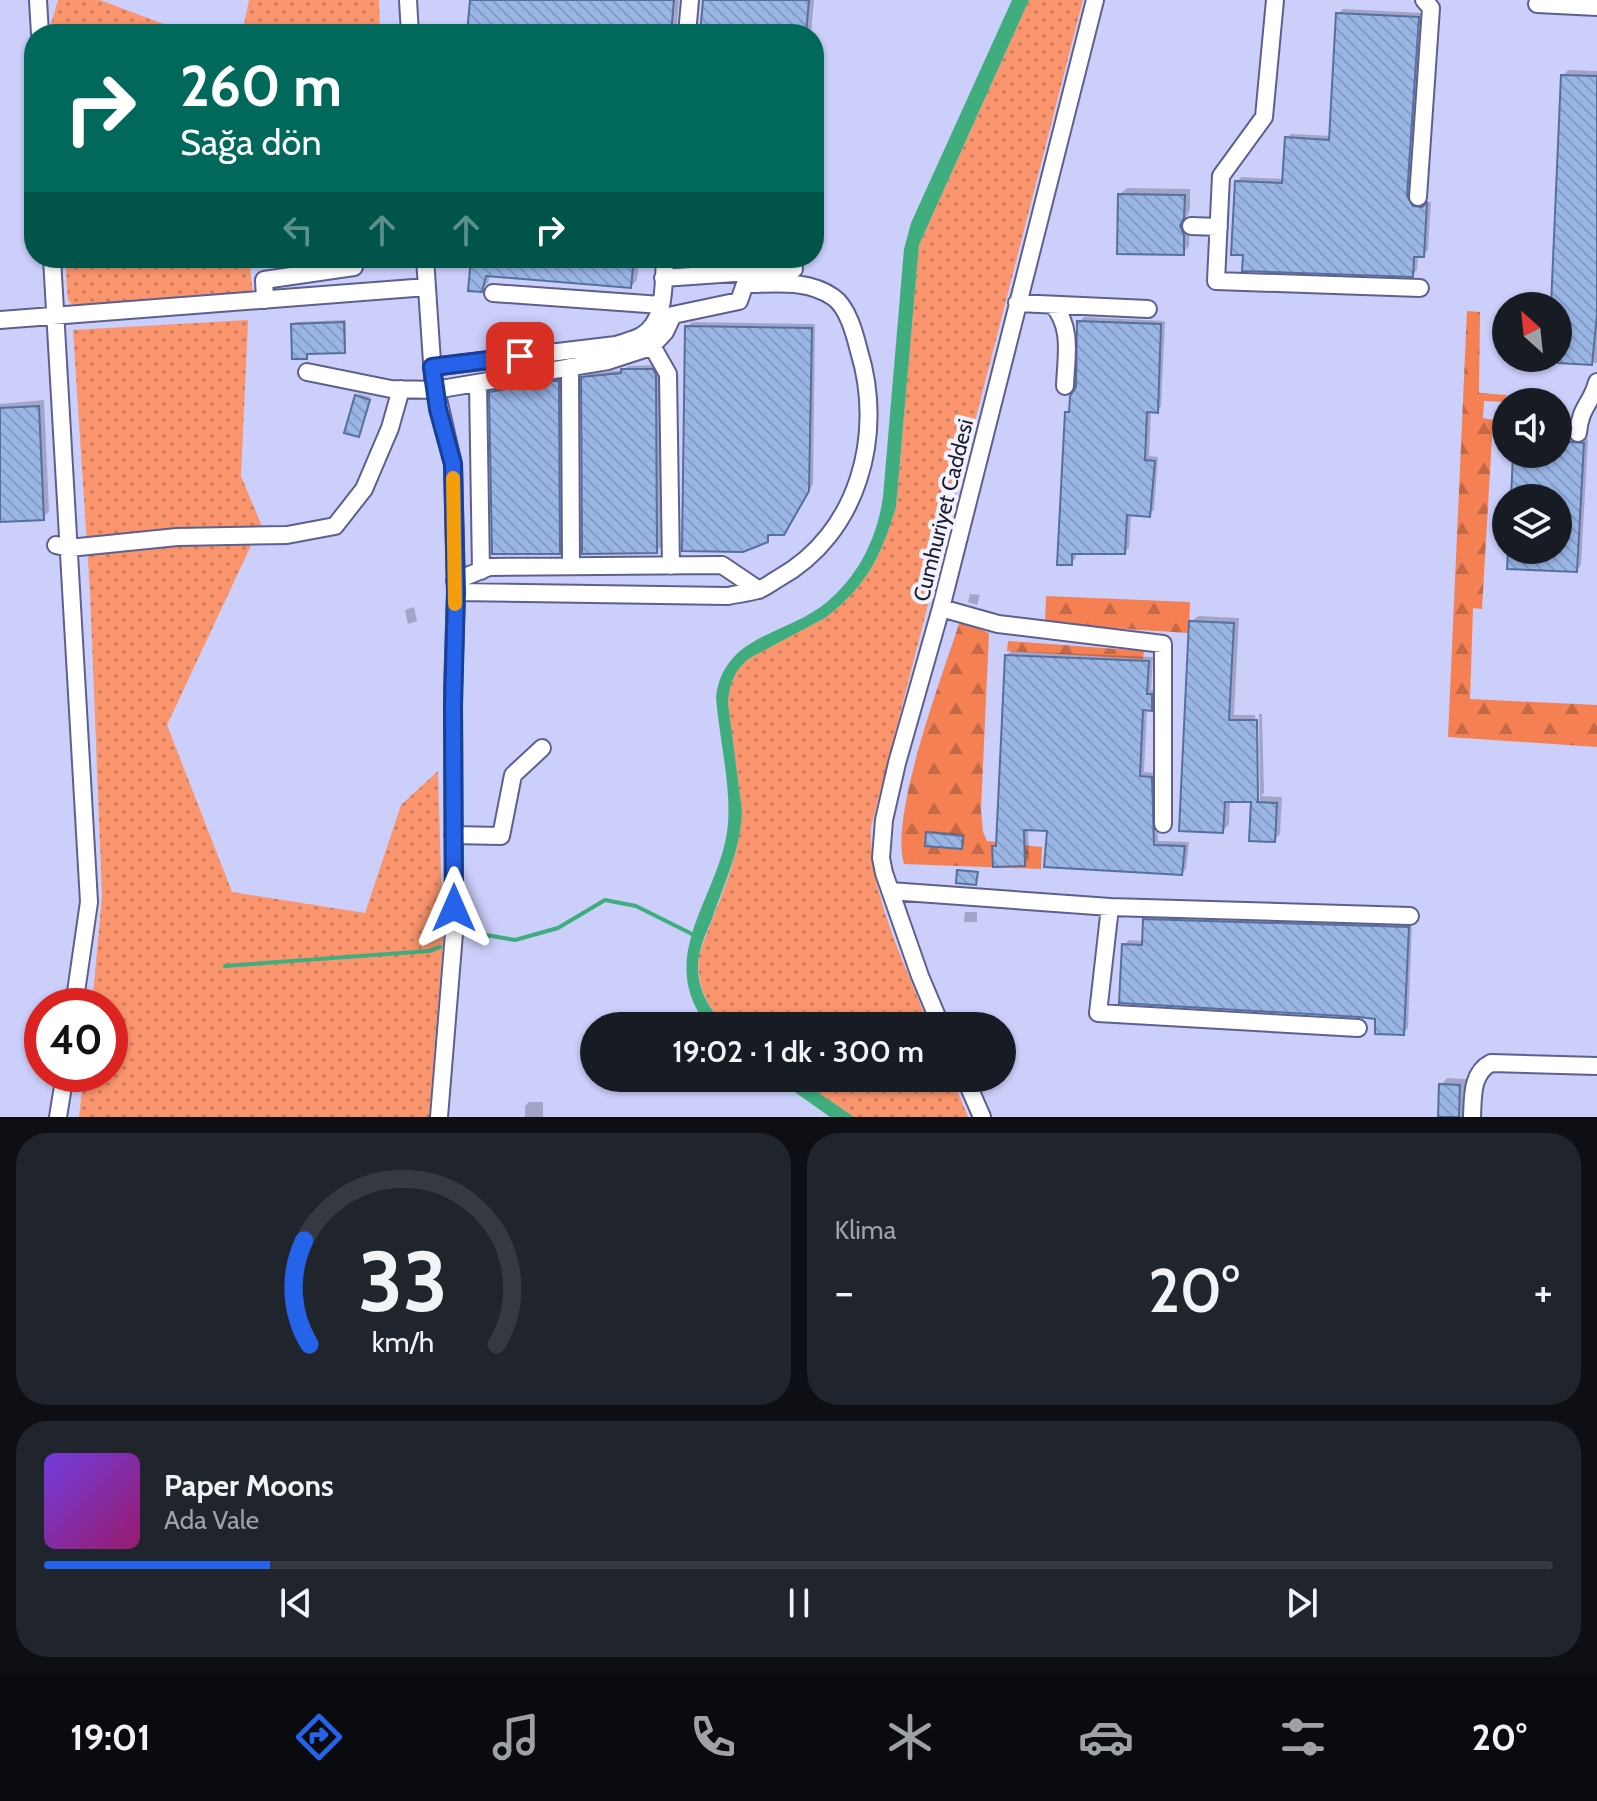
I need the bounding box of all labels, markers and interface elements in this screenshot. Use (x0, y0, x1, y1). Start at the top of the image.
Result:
text: 260 m (180, 52, 342, 120)
icon: right (48, 56, 152, 160)
text: Sağa dön (180, 120, 322, 164)
icon: left (276, 208, 320, 252)
icon: ahead (360, 208, 404, 252)
icon: ahead (444, 208, 488, 252)
icon: right (528, 208, 572, 252)
north arrow (1492, 292, 1572, 372)
map controls (1492, 292, 1572, 564)
pin (486, 322, 554, 390)
icon: arrive (498, 334, 542, 378)
button: sound (1492, 388, 1572, 468)
street label: Cumhuriyet Caddesi (908, 416, 979, 604)
button: layers (1492, 484, 1572, 564)
position arrow (412, 866, 496, 950)
speed limit sign: 40 (24, 988, 128, 1092)
text: 19:02 · 1 dk · 300 m (672, 1033, 924, 1070)
text: Klima (835, 1214, 896, 1246)
text: 33 (358, 1231, 448, 1332)
text: 20° (1148, 1254, 1239, 1327)
text: − (835, 1265, 854, 1318)
text: + (1534, 1265, 1553, 1318)
text: km/h (372, 1324, 435, 1359)
text: Paper Moons (164, 1467, 334, 1504)
text: Ada Vale (164, 1504, 259, 1536)
icon: previous (274, 1581, 318, 1625)
icon: pause (777, 1581, 821, 1625)
icon: next (1280, 1581, 1324, 1625)
icon: directions (291, 1709, 347, 1765)
icon: music (488, 1709, 544, 1765)
icon: phone (685, 1709, 741, 1765)
icon: climate (882, 1709, 938, 1765)
icon: car (1078, 1709, 1134, 1765)
icon: filters (1275, 1709, 1331, 1765)
text: 19:01 (70, 1715, 151, 1759)
text: 20° (1472, 1715, 1527, 1759)

